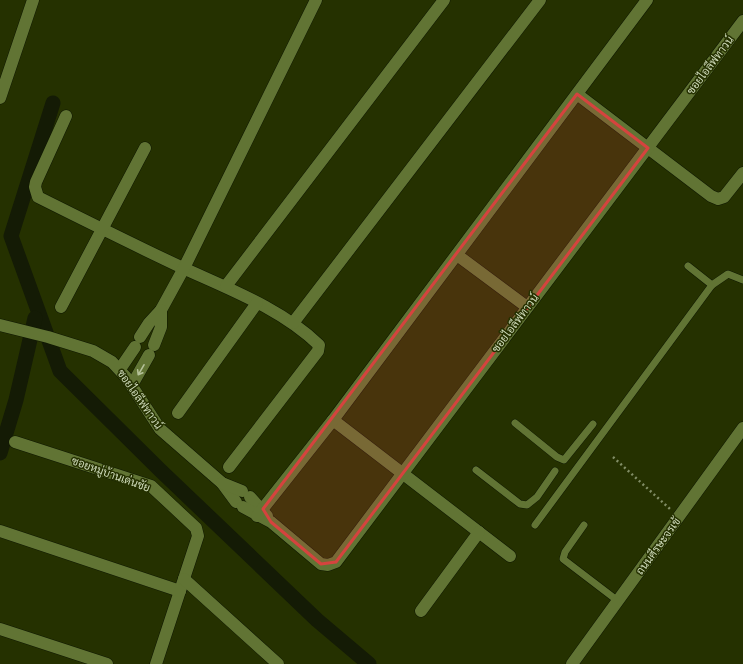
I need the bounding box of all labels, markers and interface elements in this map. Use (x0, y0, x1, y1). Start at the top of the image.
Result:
street label: ซอยไอลีฟทาวน์ (683, 32, 737, 97)
street label: ซอยไอลีฟทาวน์ (488, 290, 542, 355)
one-way arrow (136, 364, 144, 376)
street label: ซอยไอลีฟทาวน์ (114, 366, 167, 432)
street label: ซอยหมู่บ้านเด่นชัย (69, 453, 152, 496)
street label: ถนนศีรษะจรเข้ (632, 513, 684, 577)

